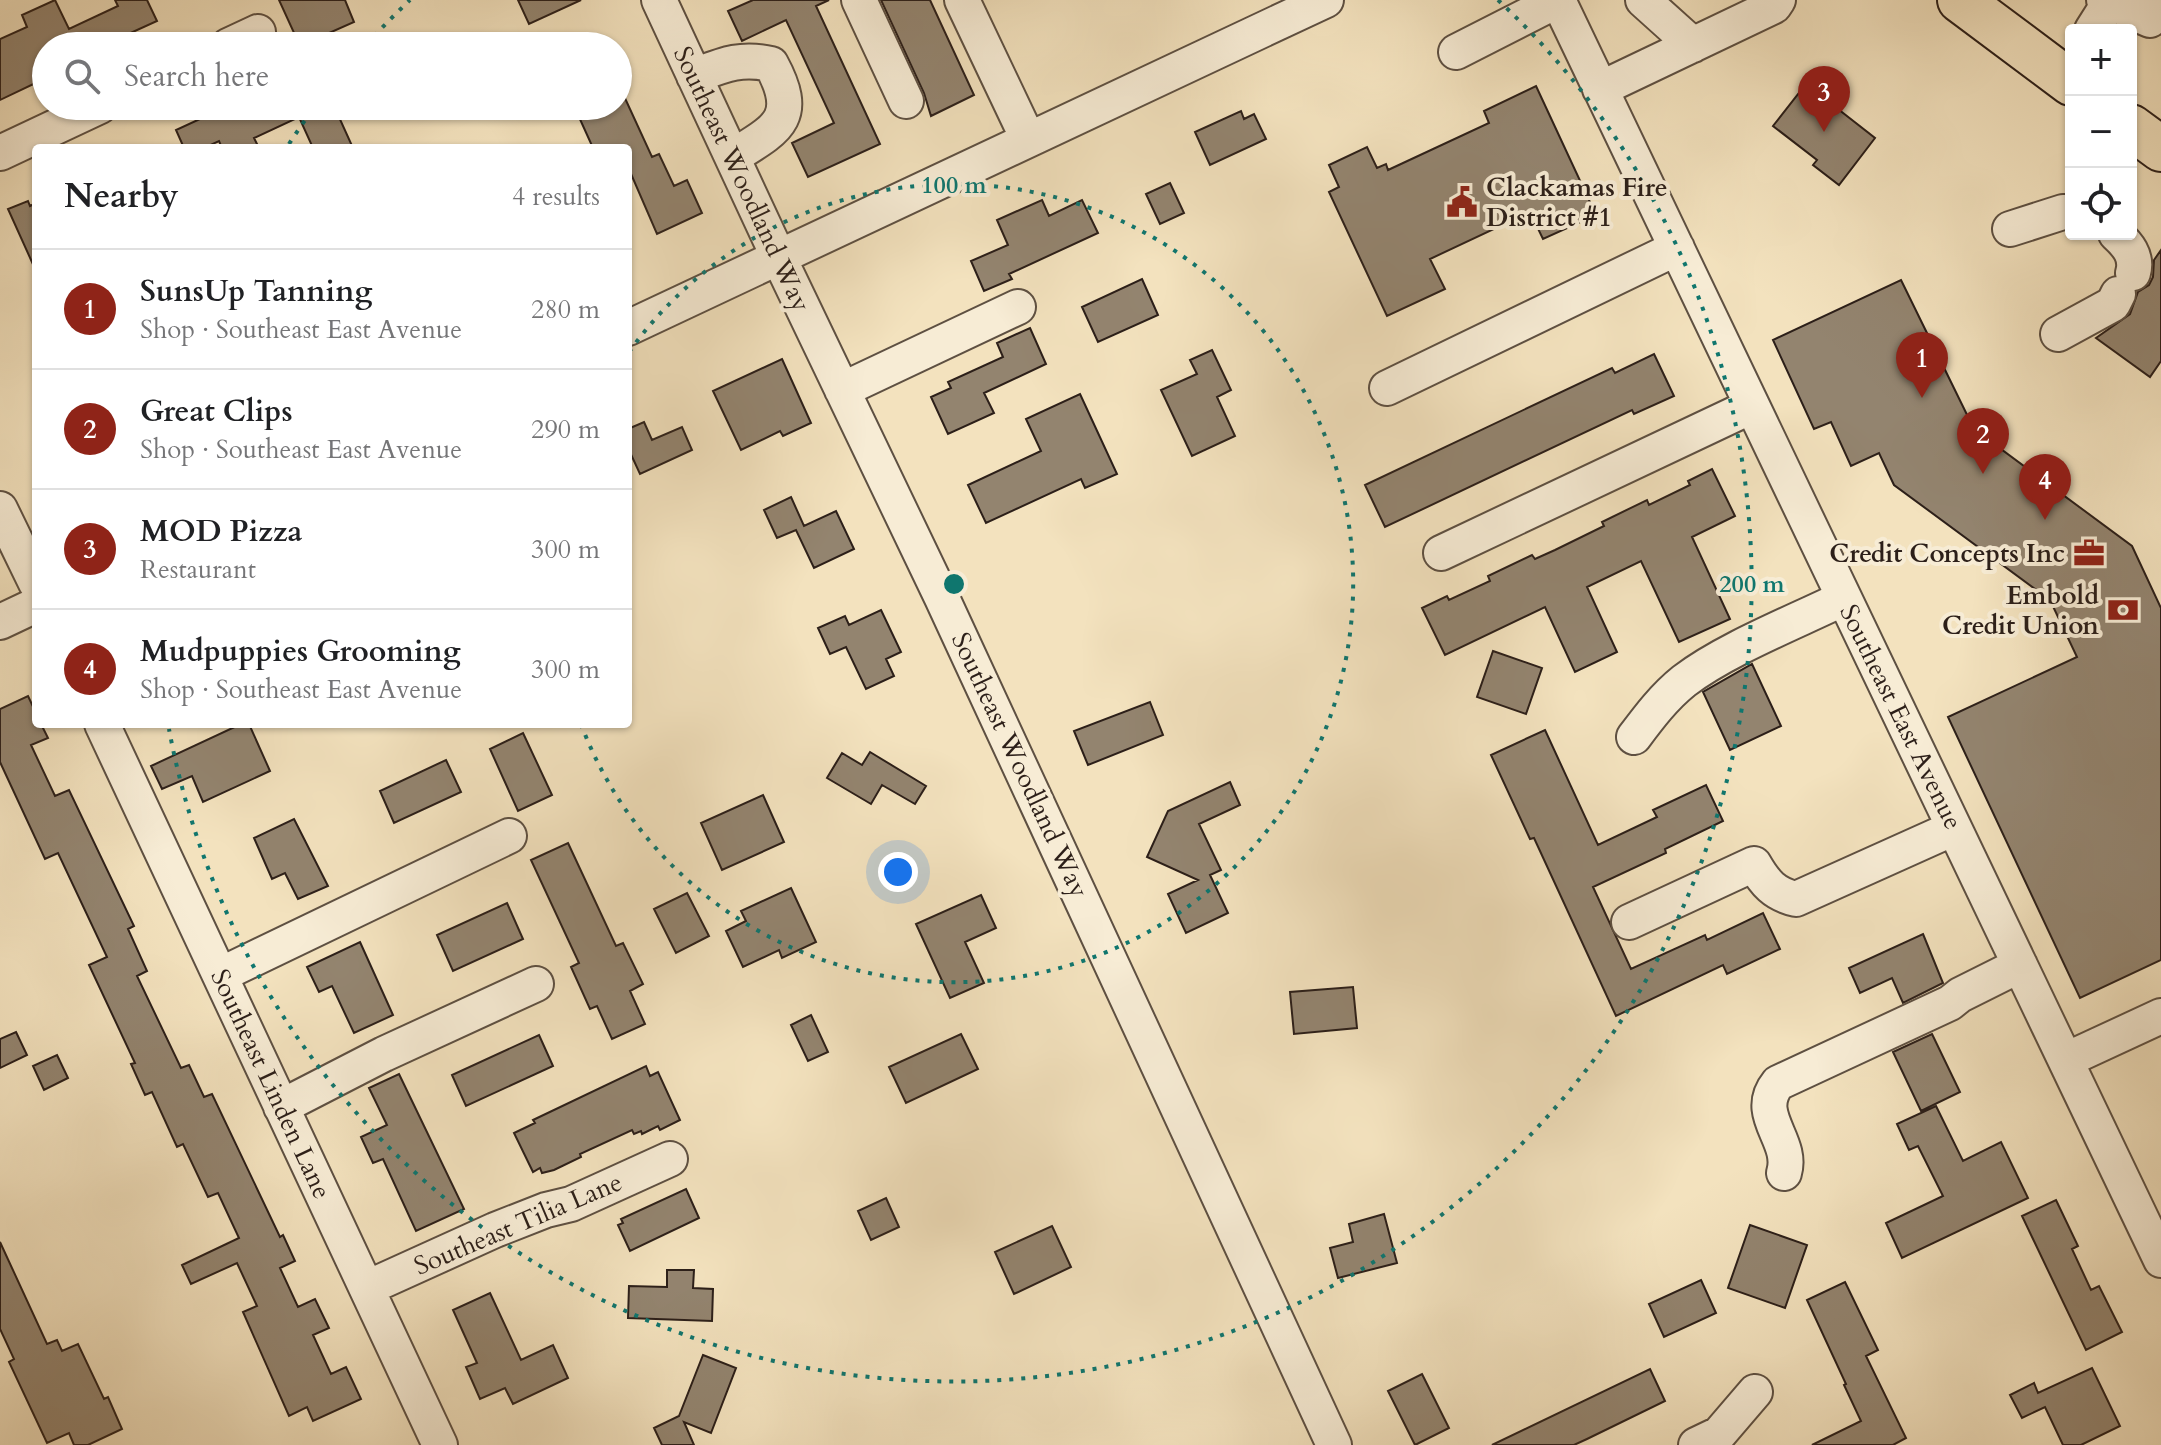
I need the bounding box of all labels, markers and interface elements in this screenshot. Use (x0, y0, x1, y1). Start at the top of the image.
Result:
map controls (2065, 24, 2137, 240)
button: + (2065, 24, 2137, 96)
search box (32, 32, 632, 120)
street label: Southeast Woodland Way (665, 41, 819, 317)
icon: search (60, 54, 104, 98)
text: Search here (124, 56, 269, 97)
pin: 3 (1798, 66, 1850, 132)
button: − (2065, 96, 2137, 168)
button: locate (2065, 168, 2137, 240)
text: 100 m (921, 169, 988, 202)
place label: Clackamas Fire District #1 (1486, 170, 1668, 235)
text: Nearby (64, 173, 179, 219)
text: 4 results (512, 179, 600, 214)
public building icon: Clackamas Fire District #1 (1445, 185, 1479, 219)
text: SunsUp Tanning (140, 271, 372, 312)
text: 1 (83, 292, 97, 327)
text: 280 m (531, 292, 600, 327)
text: Shop · Southeast East Avenue (140, 312, 462, 347)
pin: 1 (1896, 332, 1948, 398)
text: Great Clips (140, 391, 293, 432)
pin: 2 (1957, 408, 2009, 474)
text: 2 (83, 412, 97, 447)
text: 290 m (531, 412, 600, 447)
text: Shop · Southeast East Avenue (140, 432, 462, 467)
pin: 4 (2019, 454, 2071, 520)
text: MOD Pizza (140, 511, 302, 552)
text: 3 (83, 532, 97, 567)
text: 300 m (531, 532, 600, 567)
place label: Credit Concepts Inc (1829, 536, 2065, 571)
office icon: Credit Concepts Inc (2072, 536, 2106, 570)
text: Restaurant (140, 552, 256, 587)
text: 200 m (1719, 568, 1786, 601)
centre of rings (940, 570, 968, 598)
place label: Embold Credit Union (1942, 578, 2099, 643)
bank icon: Embold Credit Union (2106, 593, 2140, 627)
street label: Southeast East Avenue (1831, 599, 1971, 835)
street label: Southeast Woodland Way (943, 627, 1097, 903)
text: Mudpuppies Grooming (140, 631, 461, 672)
text: 4 (83, 652, 97, 687)
text: 300 m (531, 652, 600, 687)
text: Shop · Southeast East Avenue (140, 672, 462, 707)
your location (878, 852, 918, 892)
street label: Southeast Linden Lane (202, 964, 340, 1204)
street label: Southeast Tilia Lane (409, 1164, 627, 1284)

